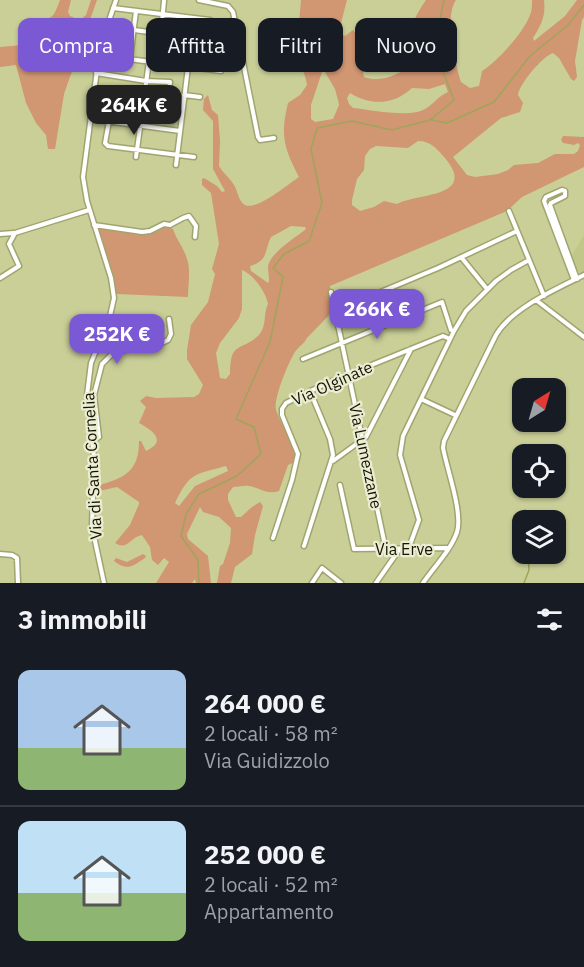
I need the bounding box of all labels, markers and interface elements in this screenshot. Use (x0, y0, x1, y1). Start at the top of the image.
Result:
chip: Compra (18, 18, 134, 72)
chip: Affitta (146, 18, 246, 72)
chip: Filtri (258, 18, 343, 72)
chip: Nuovo (355, 18, 457, 72)
pin: 264K € (85, 85, 183, 136)
text: 264K € (100, 91, 168, 118)
pin: 266K € (328, 289, 426, 340)
text: 266K € (343, 295, 411, 322)
pin: 252K € (68, 314, 166, 365)
text: 252K € (83, 320, 151, 347)
street label: Via Olginate (289, 356, 376, 410)
north arrow (512, 378, 566, 432)
map controls (512, 378, 566, 564)
street label: Via di Santa Cornelia (78, 391, 106, 540)
street label: Via Lumezzane (345, 402, 387, 511)
button: locate (512, 444, 566, 498)
button: layers (512, 510, 566, 564)
street label: Via Erve (375, 539, 433, 559)
text: 3 immobili (18, 602, 147, 636)
icon: filters (533, 603, 566, 636)
text: 264 000 € (204, 686, 326, 720)
icon: home (66, 694, 138, 766)
text: 2 locali · 58 m² (204, 720, 338, 747)
text: Via Guidizzolo (204, 747, 330, 774)
text: 252 000 € (204, 837, 326, 871)
icon: home (66, 845, 138, 917)
text: 2 locali · 52 m² (204, 871, 338, 898)
text: Appartamento (204, 898, 334, 925)

